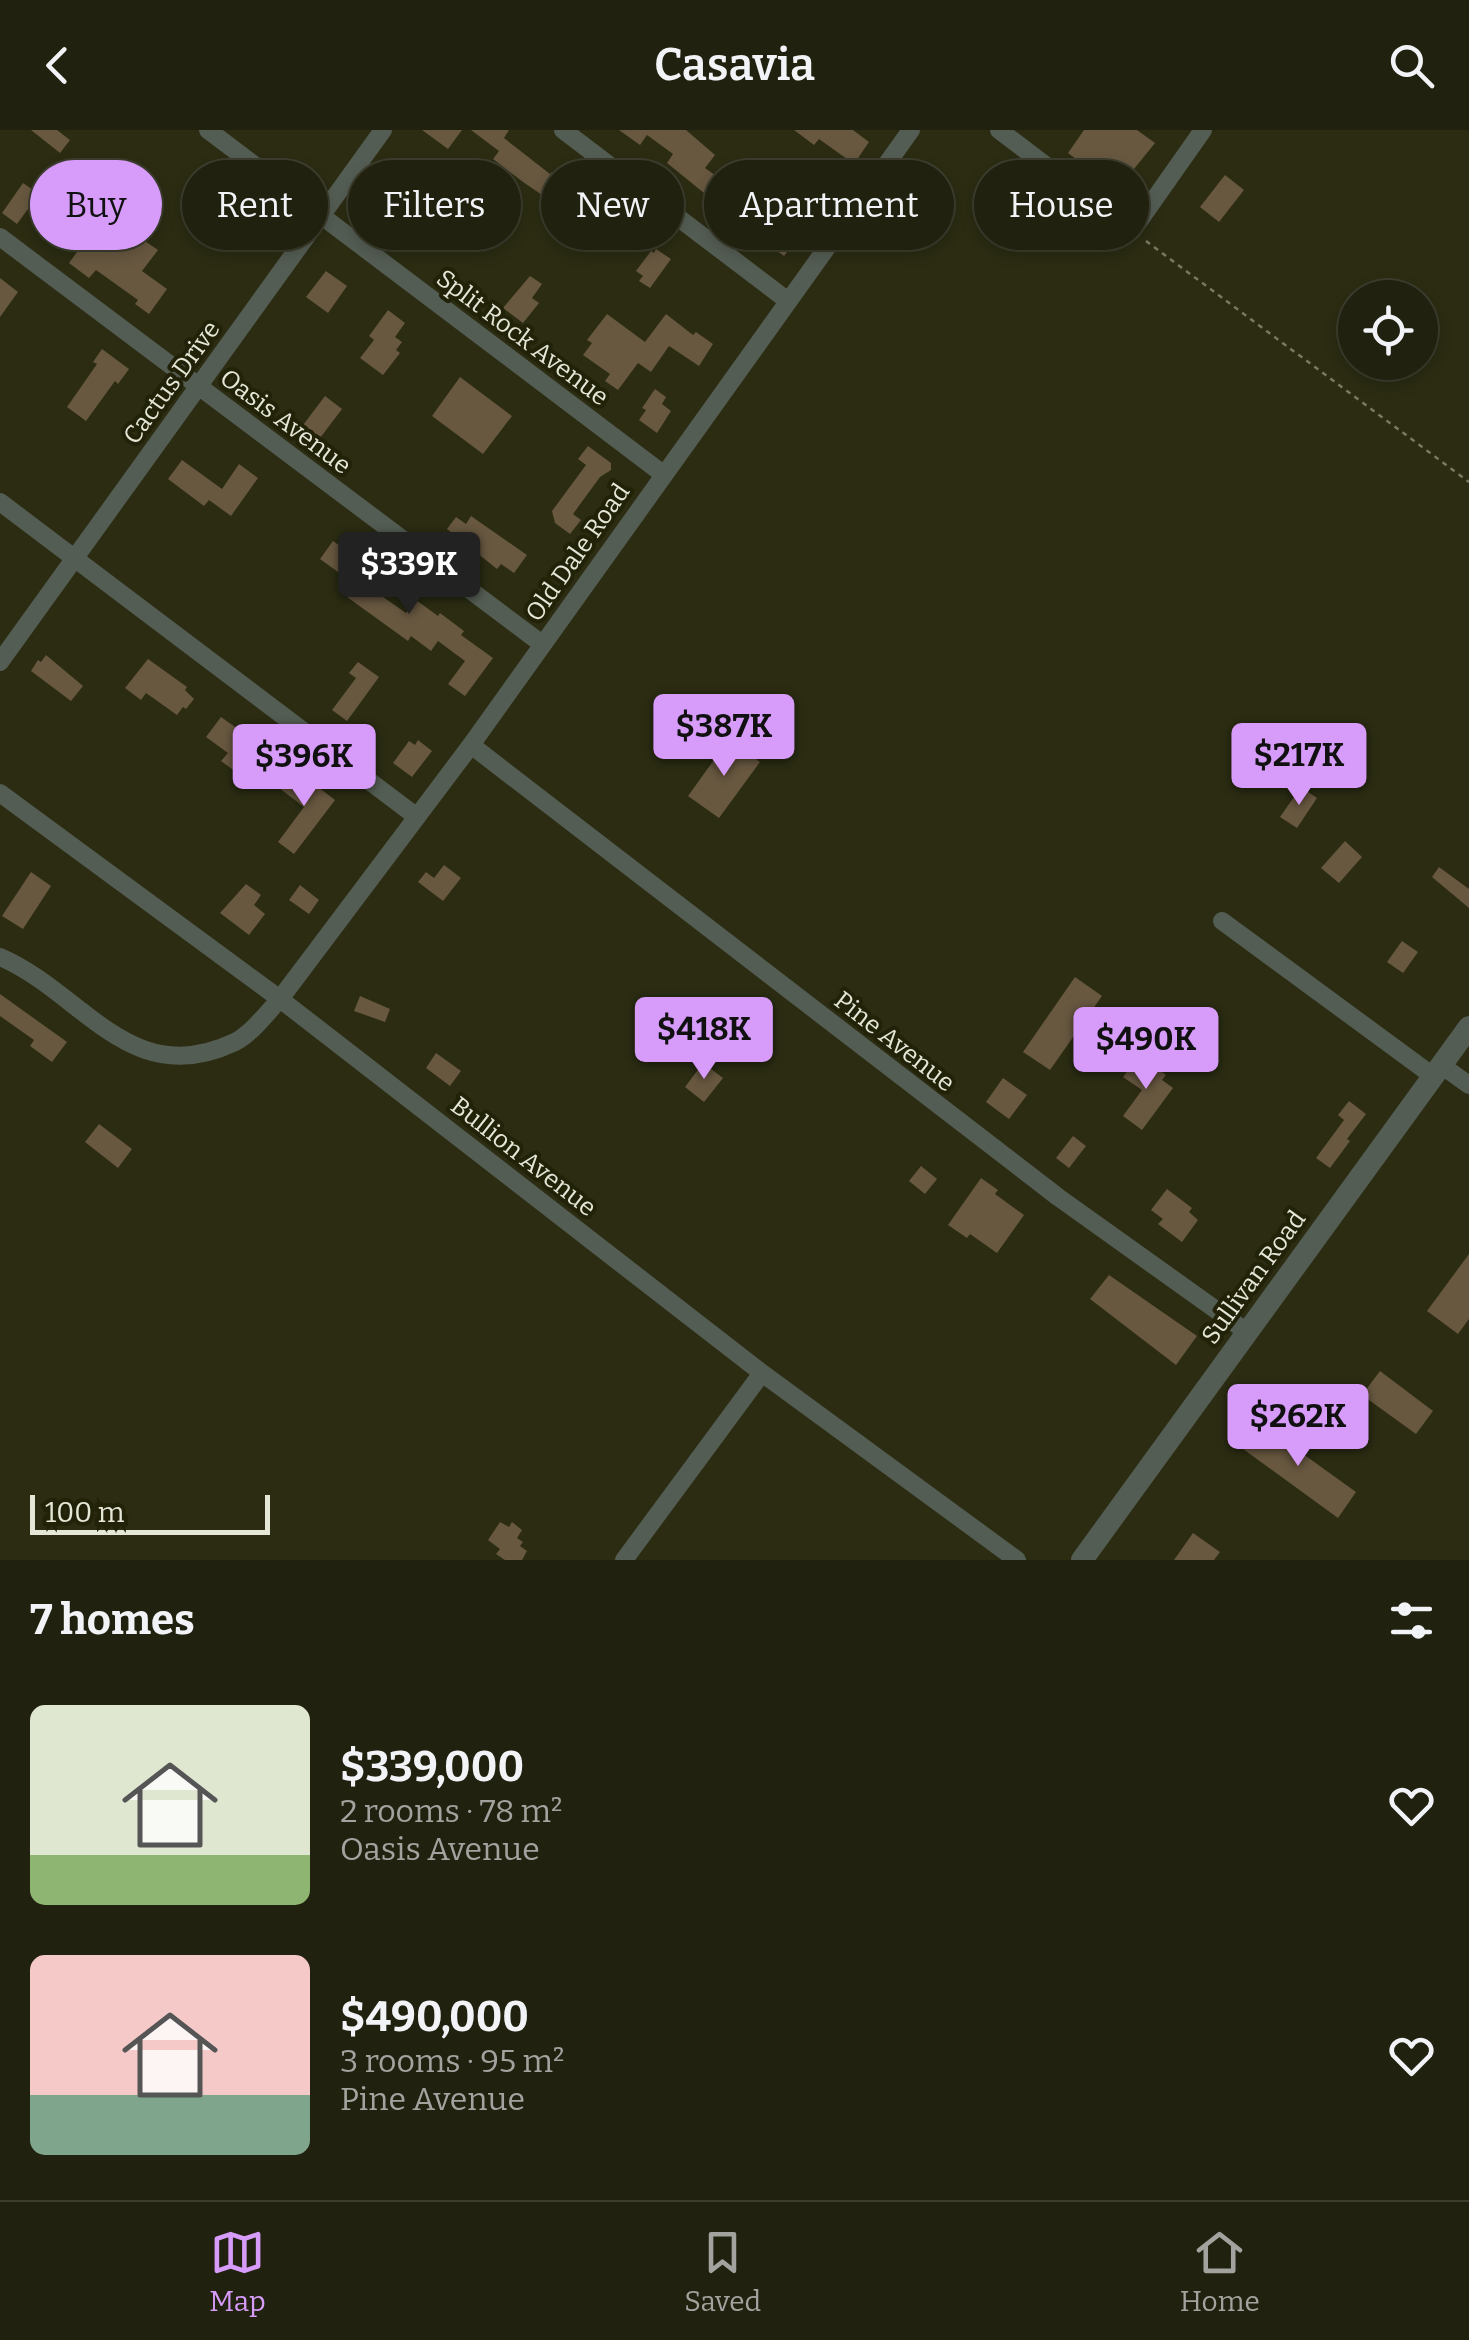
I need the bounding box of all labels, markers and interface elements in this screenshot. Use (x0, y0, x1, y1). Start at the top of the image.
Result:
icon: back (30, 38, 85, 93)
text: Casavia (654, 38, 815, 92)
icon: search (1384, 38, 1439, 93)
chip: Buy (30, 160, 162, 250)
chip: Rent (182, 160, 328, 250)
chip: Filters (348, 160, 521, 250)
chip: New (541, 160, 684, 250)
chip: Apartment (704, 160, 954, 250)
chip: House (974, 160, 1149, 250)
street label: Split Rock Avenue (431, 263, 614, 412)
map controls (1338, 280, 1438, 380)
button: locate (1338, 280, 1438, 380)
street label: Cactus Drive (117, 315, 227, 450)
street label: Oasis Avenue (214, 363, 357, 481)
street label: Old Dale Road (519, 478, 636, 627)
pin: $339K (339, 532, 479, 617)
text: $339K (360, 545, 458, 583)
pin: $387K (654, 694, 794, 779)
text: $387K (675, 707, 773, 745)
pin: $217K (1229, 723, 1369, 808)
pin: $396K (234, 724, 374, 809)
text: $217K (1253, 736, 1345, 774)
text: $396K (255, 737, 353, 775)
street label: Pine Avenue (828, 985, 961, 1098)
pin: $418K (634, 997, 774, 1082)
pin: $490K (1076, 1007, 1216, 1092)
text: $418K (657, 1010, 751, 1048)
text: $490K (1095, 1020, 1197, 1058)
street label: Bullion Avenue (445, 1091, 602, 1223)
street label: Sullivan Road (1195, 1205, 1312, 1350)
pin: $262K (1228, 1384, 1368, 1469)
text: $262K (1249, 1397, 1347, 1435)
scale bar (30, 1490, 270, 1534)
text: 100 m (45, 1496, 125, 1529)
icon: filters (1384, 1593, 1439, 1648)
text: 7 homes (30, 1595, 195, 1645)
text: $339,000 (340, 1742, 524, 1792)
icon: home (110, 1745, 230, 1865)
icon: heart (1384, 1778, 1439, 1833)
text: 2 rooms · 78 m² (340, 1792, 562, 1830)
text: Oasis Avenue (340, 1830, 540, 1868)
text: $490,000 (340, 1992, 529, 2042)
icon: home (110, 1995, 230, 2115)
icon: heart (1384, 2028, 1439, 2083)
text: 3 rooms · 95 m² (340, 2042, 564, 2080)
text: Pine Avenue (340, 2080, 525, 2118)
tab: Map (209, 2225, 266, 2318)
tab: Saved (684, 2225, 761, 2318)
tab: Home (1180, 2225, 1260, 2318)

